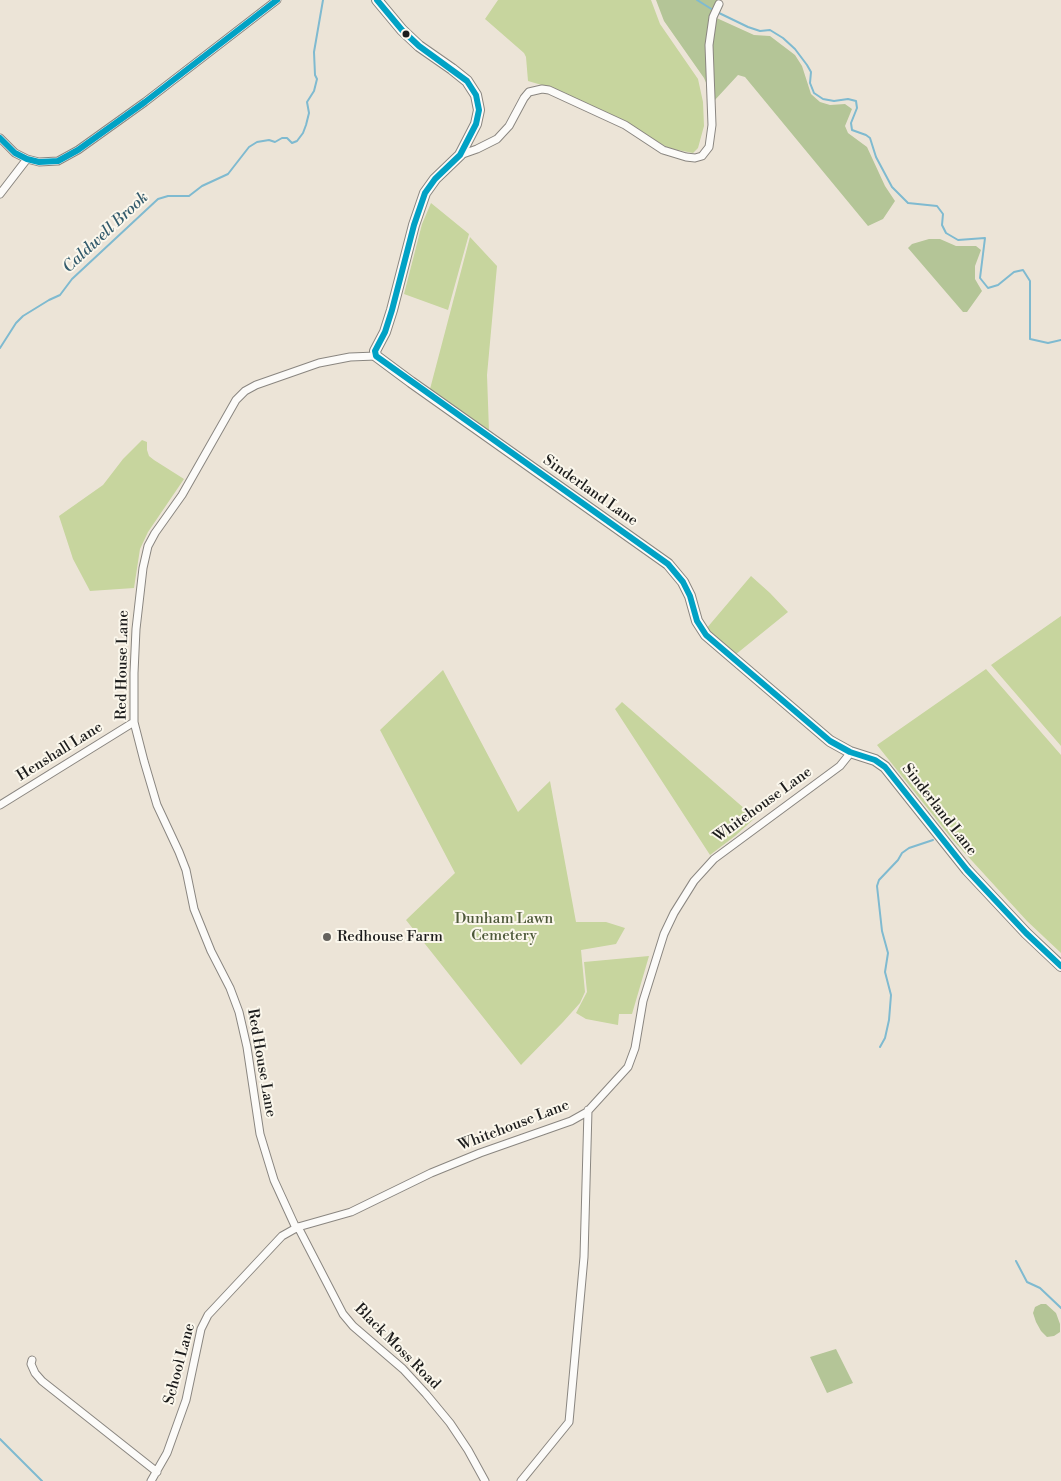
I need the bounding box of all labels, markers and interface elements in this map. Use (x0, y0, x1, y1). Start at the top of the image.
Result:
unlabelled marker (401, 29, 411, 39)
water label: Caldwell Brook (59, 189, 153, 277)
street label: Sinderland Lane (539, 452, 641, 530)
street label: Red House Lane (113, 610, 133, 720)
street label: Henshall Lane (14, 718, 106, 786)
street label: Sinderland Lane (898, 761, 980, 859)
street label: Whitehouse Lane (710, 763, 816, 847)
park label: Dunham Lawn Cemetery (455, 910, 553, 945)
place label: Redhouse Farm (337, 928, 443, 946)
marker: Redhouse Farm (321, 931, 333, 943)
street label: Red House Lane (243, 1007, 279, 1119)
street label: Whitehouse Lane (456, 1097, 572, 1155)
street label: Black Moss Road (350, 1300, 444, 1394)
street label: School Lane (161, 1321, 199, 1407)

